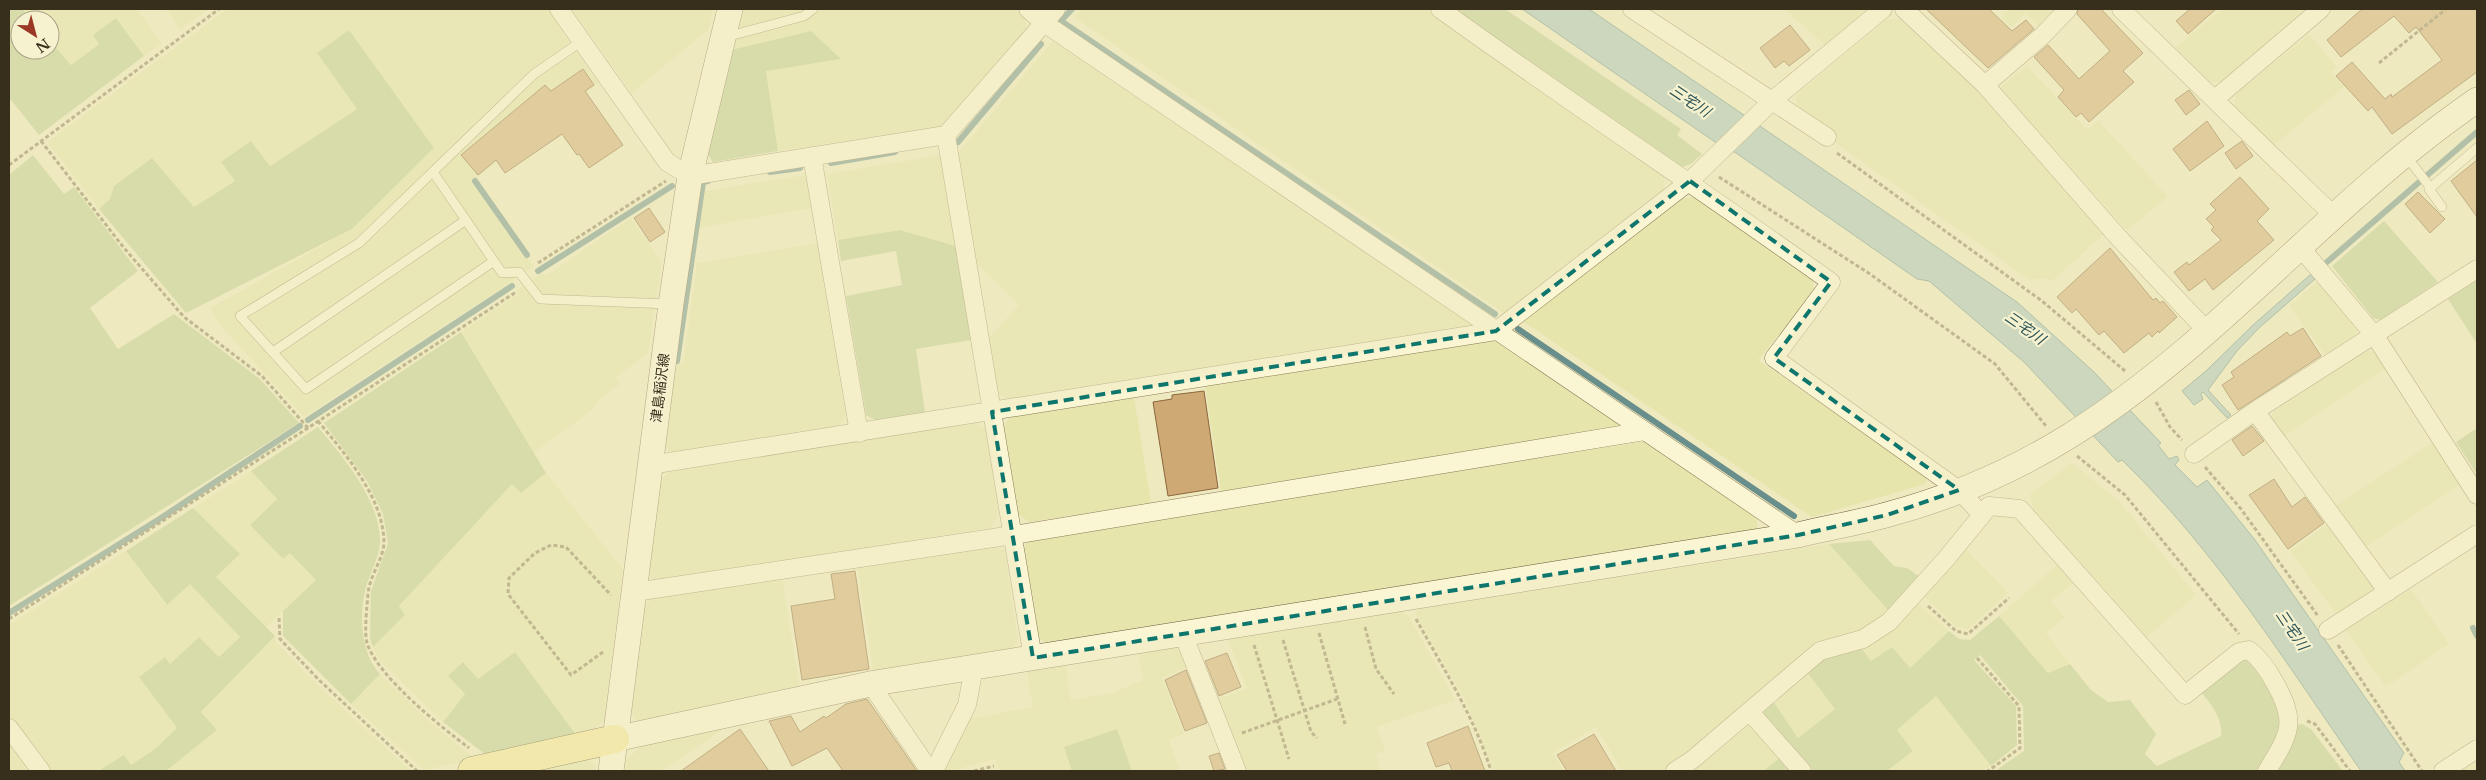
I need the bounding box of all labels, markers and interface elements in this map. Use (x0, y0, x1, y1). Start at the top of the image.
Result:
north arrow (10, 10, 60, 60)
text: N (32, 34, 53, 57)
water label: 三宅川 (1666, 80, 1716, 122)
water label: 三宅川 (2001, 307, 2051, 349)
street label: 津島稲沢線 (647, 352, 673, 424)
water label: 三宅川 (2272, 606, 2314, 655)

